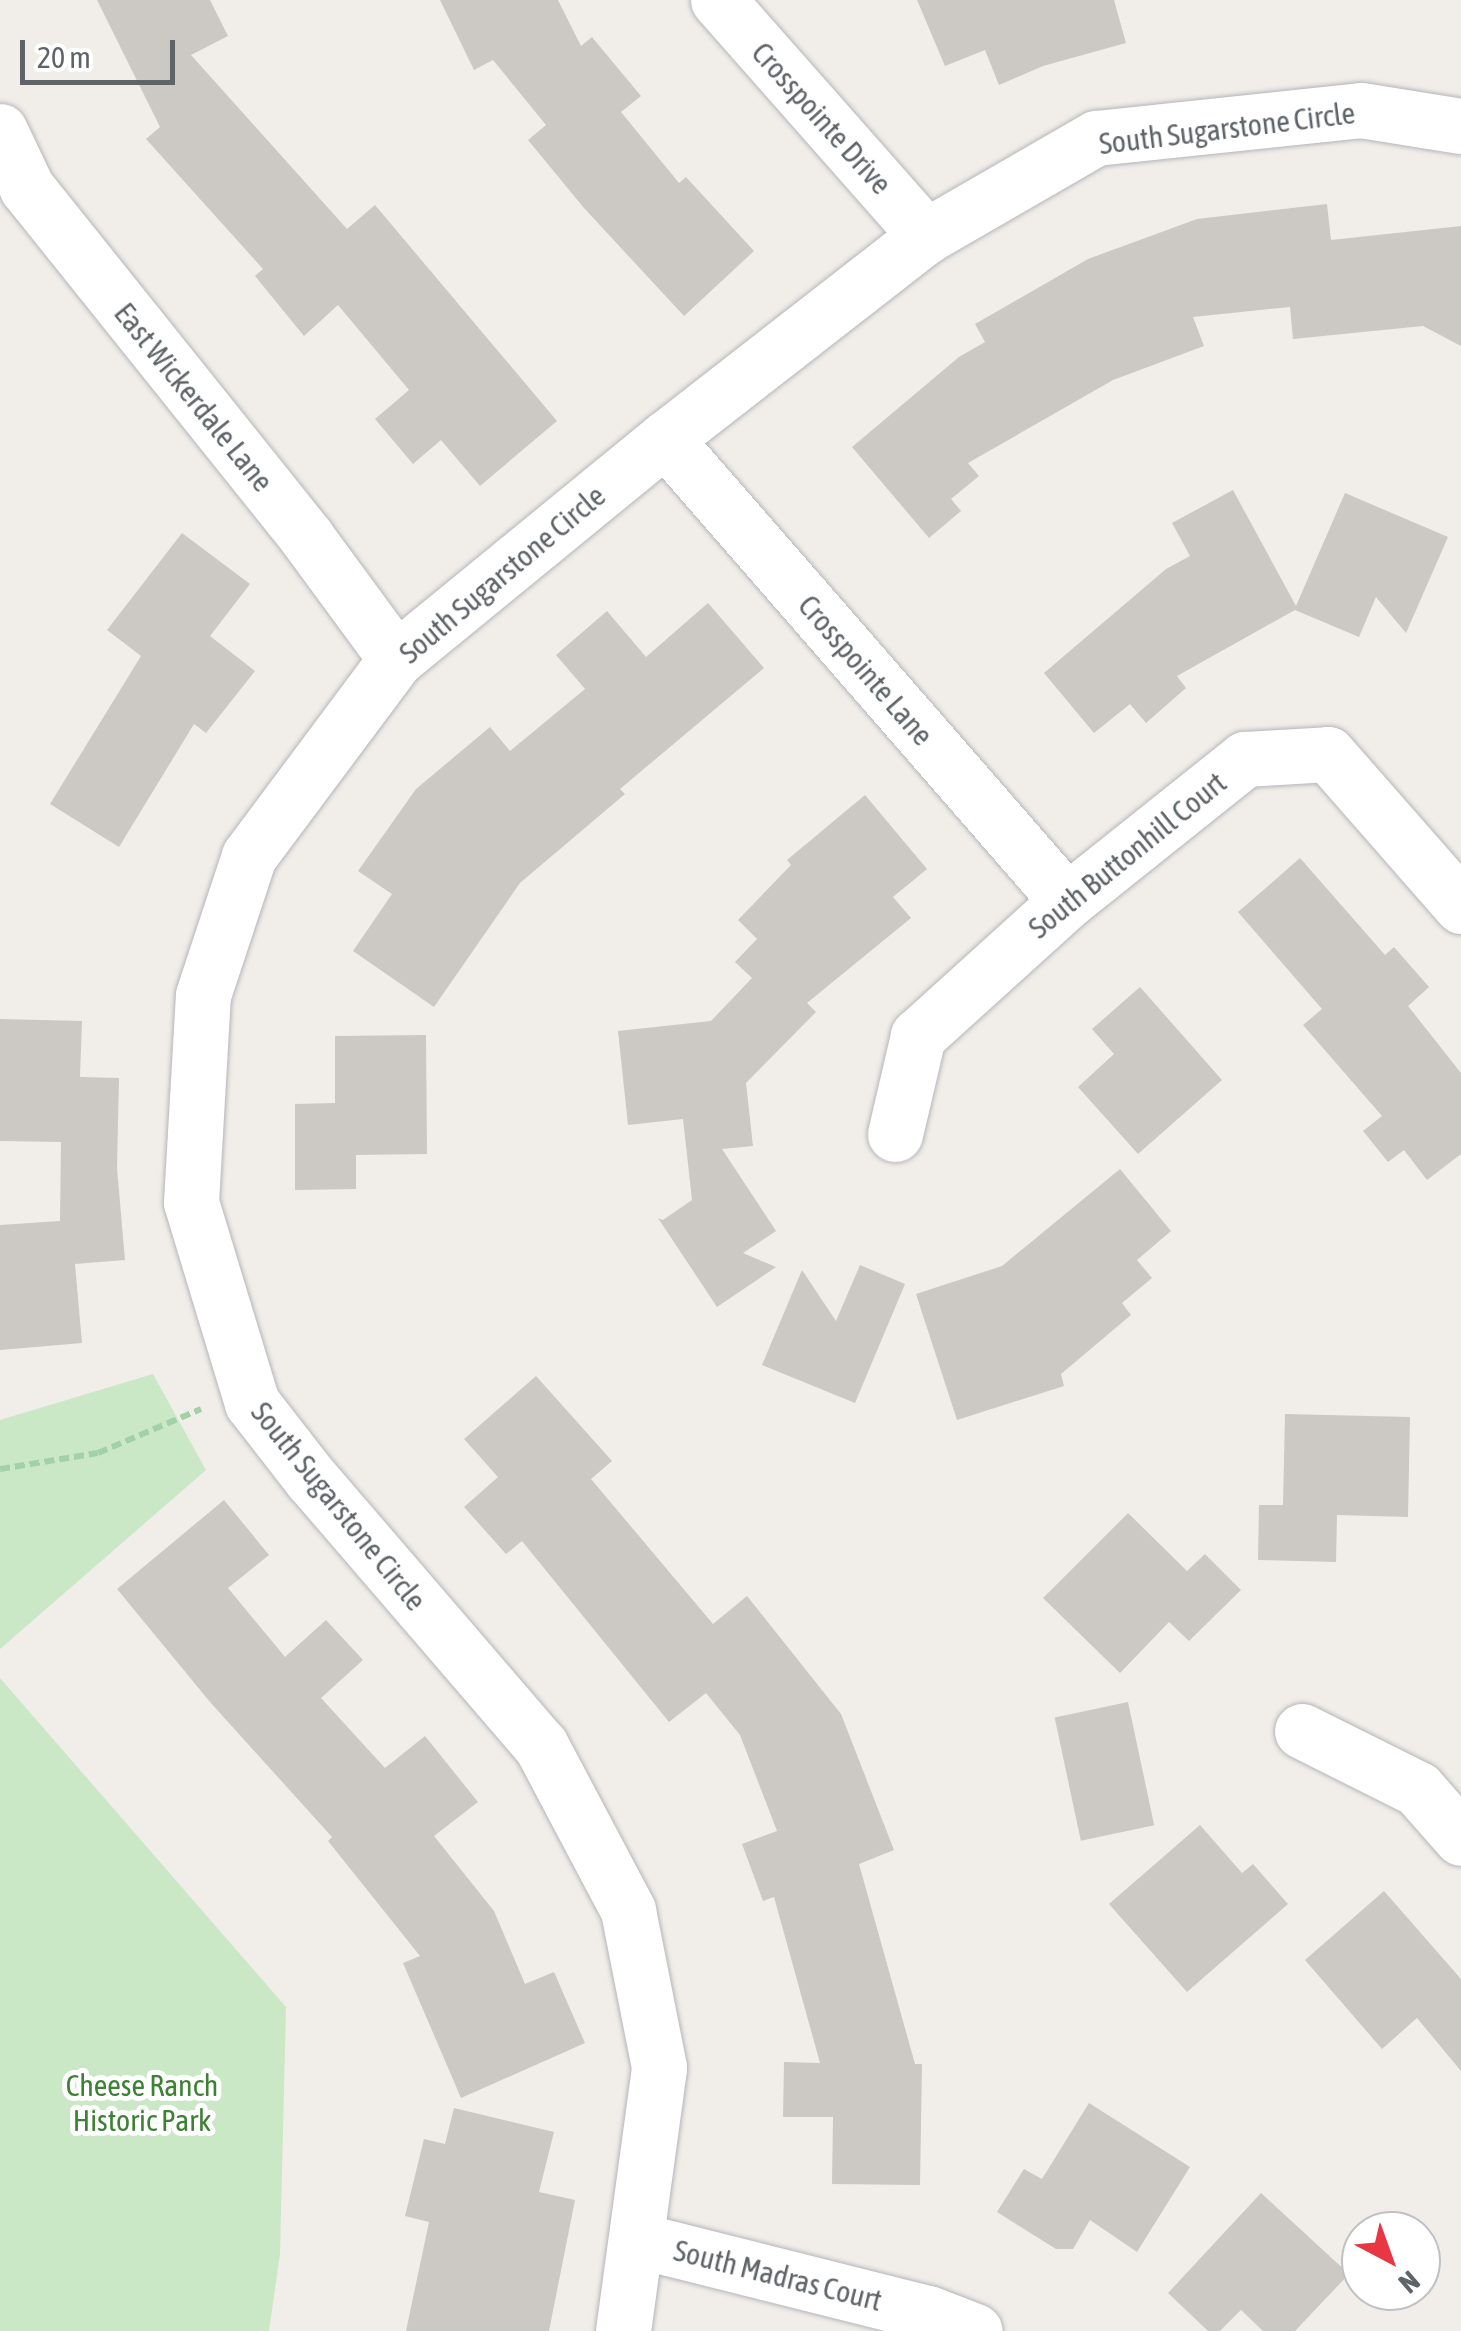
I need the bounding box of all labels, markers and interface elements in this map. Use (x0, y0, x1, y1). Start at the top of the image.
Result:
scale bar (25, 20, 180, 82)
street label: Crosspointe Drive (744, 35, 900, 201)
text: 20 m (37, 40, 91, 74)
street label: South Sugarstone Circle (1097, 94, 1357, 162)
street label: East Wickerdale Lane (107, 295, 281, 499)
street label: South Sugarstone Circle (392, 477, 612, 671)
street label: Crosspointe Lane (791, 588, 941, 752)
street label: South Buttonhill Court (1021, 764, 1233, 946)
street label: South Sugarstone Circle (244, 1395, 434, 1617)
park label: Cheese Ranch Historic Park (66, 2067, 218, 2138)
north arrow (1341, 2211, 1441, 2311)
street label: South Madras Court (670, 2232, 886, 2318)
text: N (1393, 2265, 1426, 2300)

